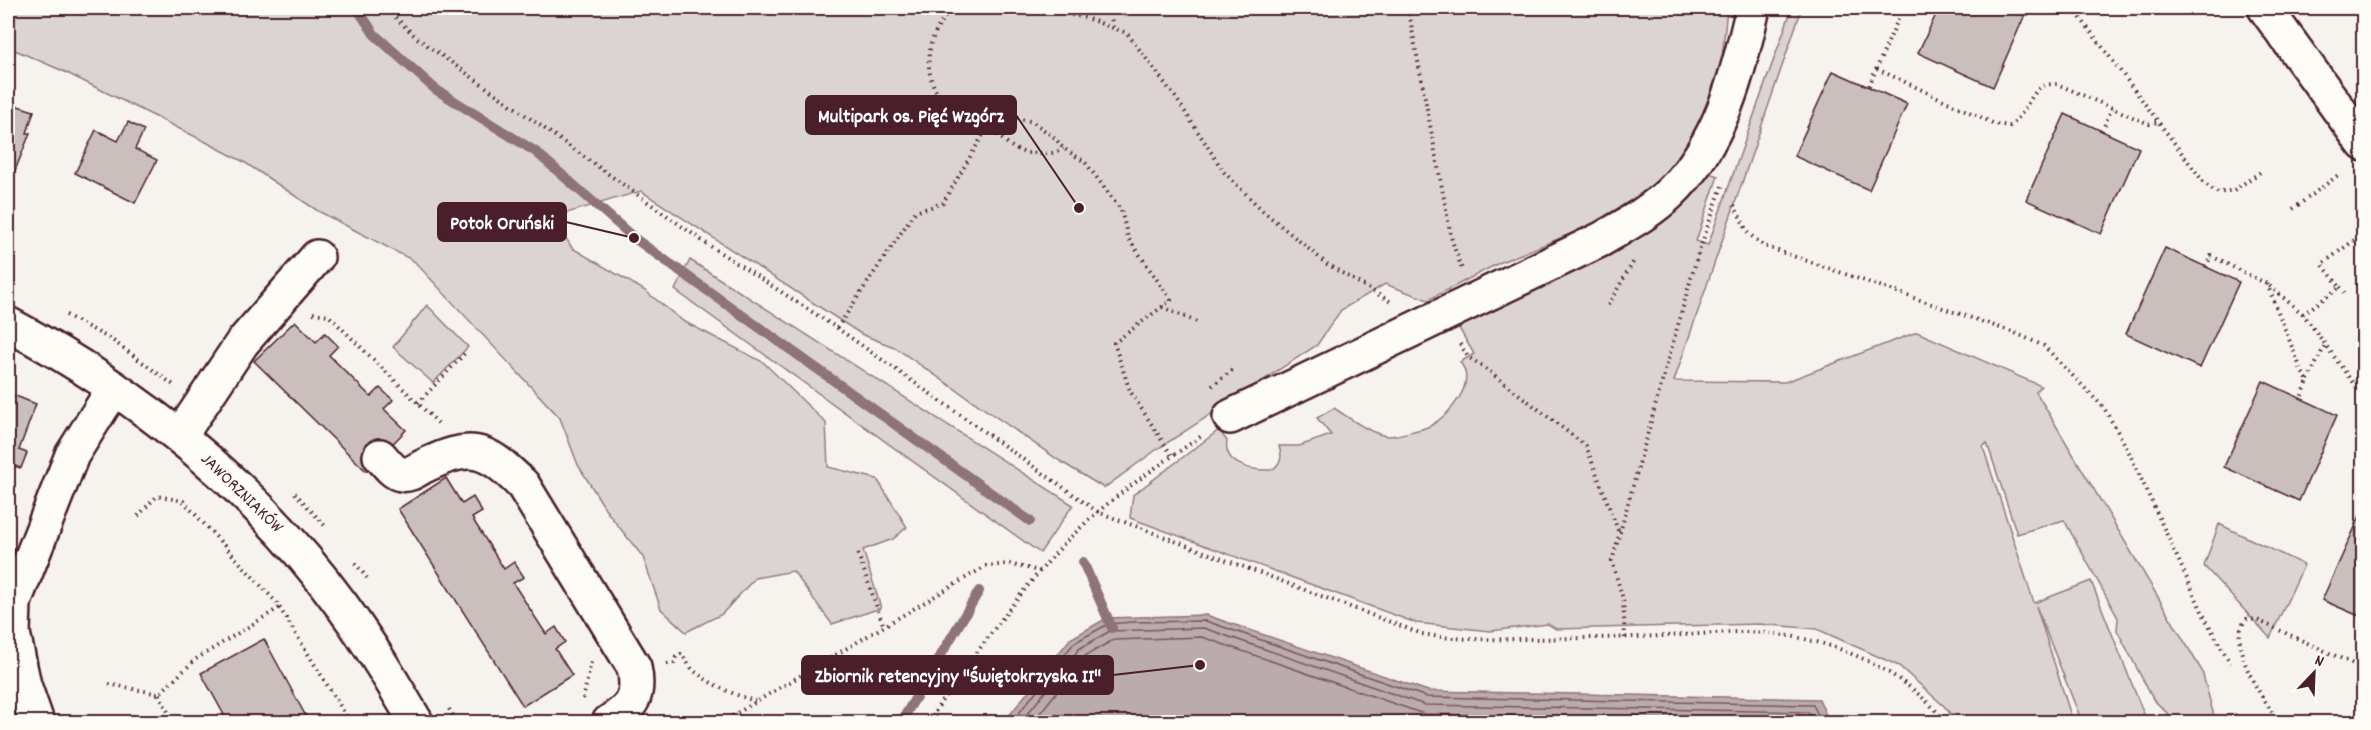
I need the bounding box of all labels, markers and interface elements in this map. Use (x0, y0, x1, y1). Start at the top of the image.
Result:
callout: Multipark os. Pięć Wzgórz (806, 96, 1016, 134)
text: Multipark os. Pięć Wzgórz (818, 104, 1004, 132)
callout: Potok Oruński (438, 203, 566, 241)
text: Potok Oruński (450, 211, 554, 239)
street label: JAWORZNIAKÓW (194, 448, 288, 540)
north arrow (2284, 643, 2344, 703)
text: N (2311, 649, 2327, 674)
callout: Zbiornik retencyjny "Świętokrzyska II" (802, 656, 1113, 694)
text: Zbiornik retencyjny "Świętokrzyska II" (815, 664, 1101, 692)

